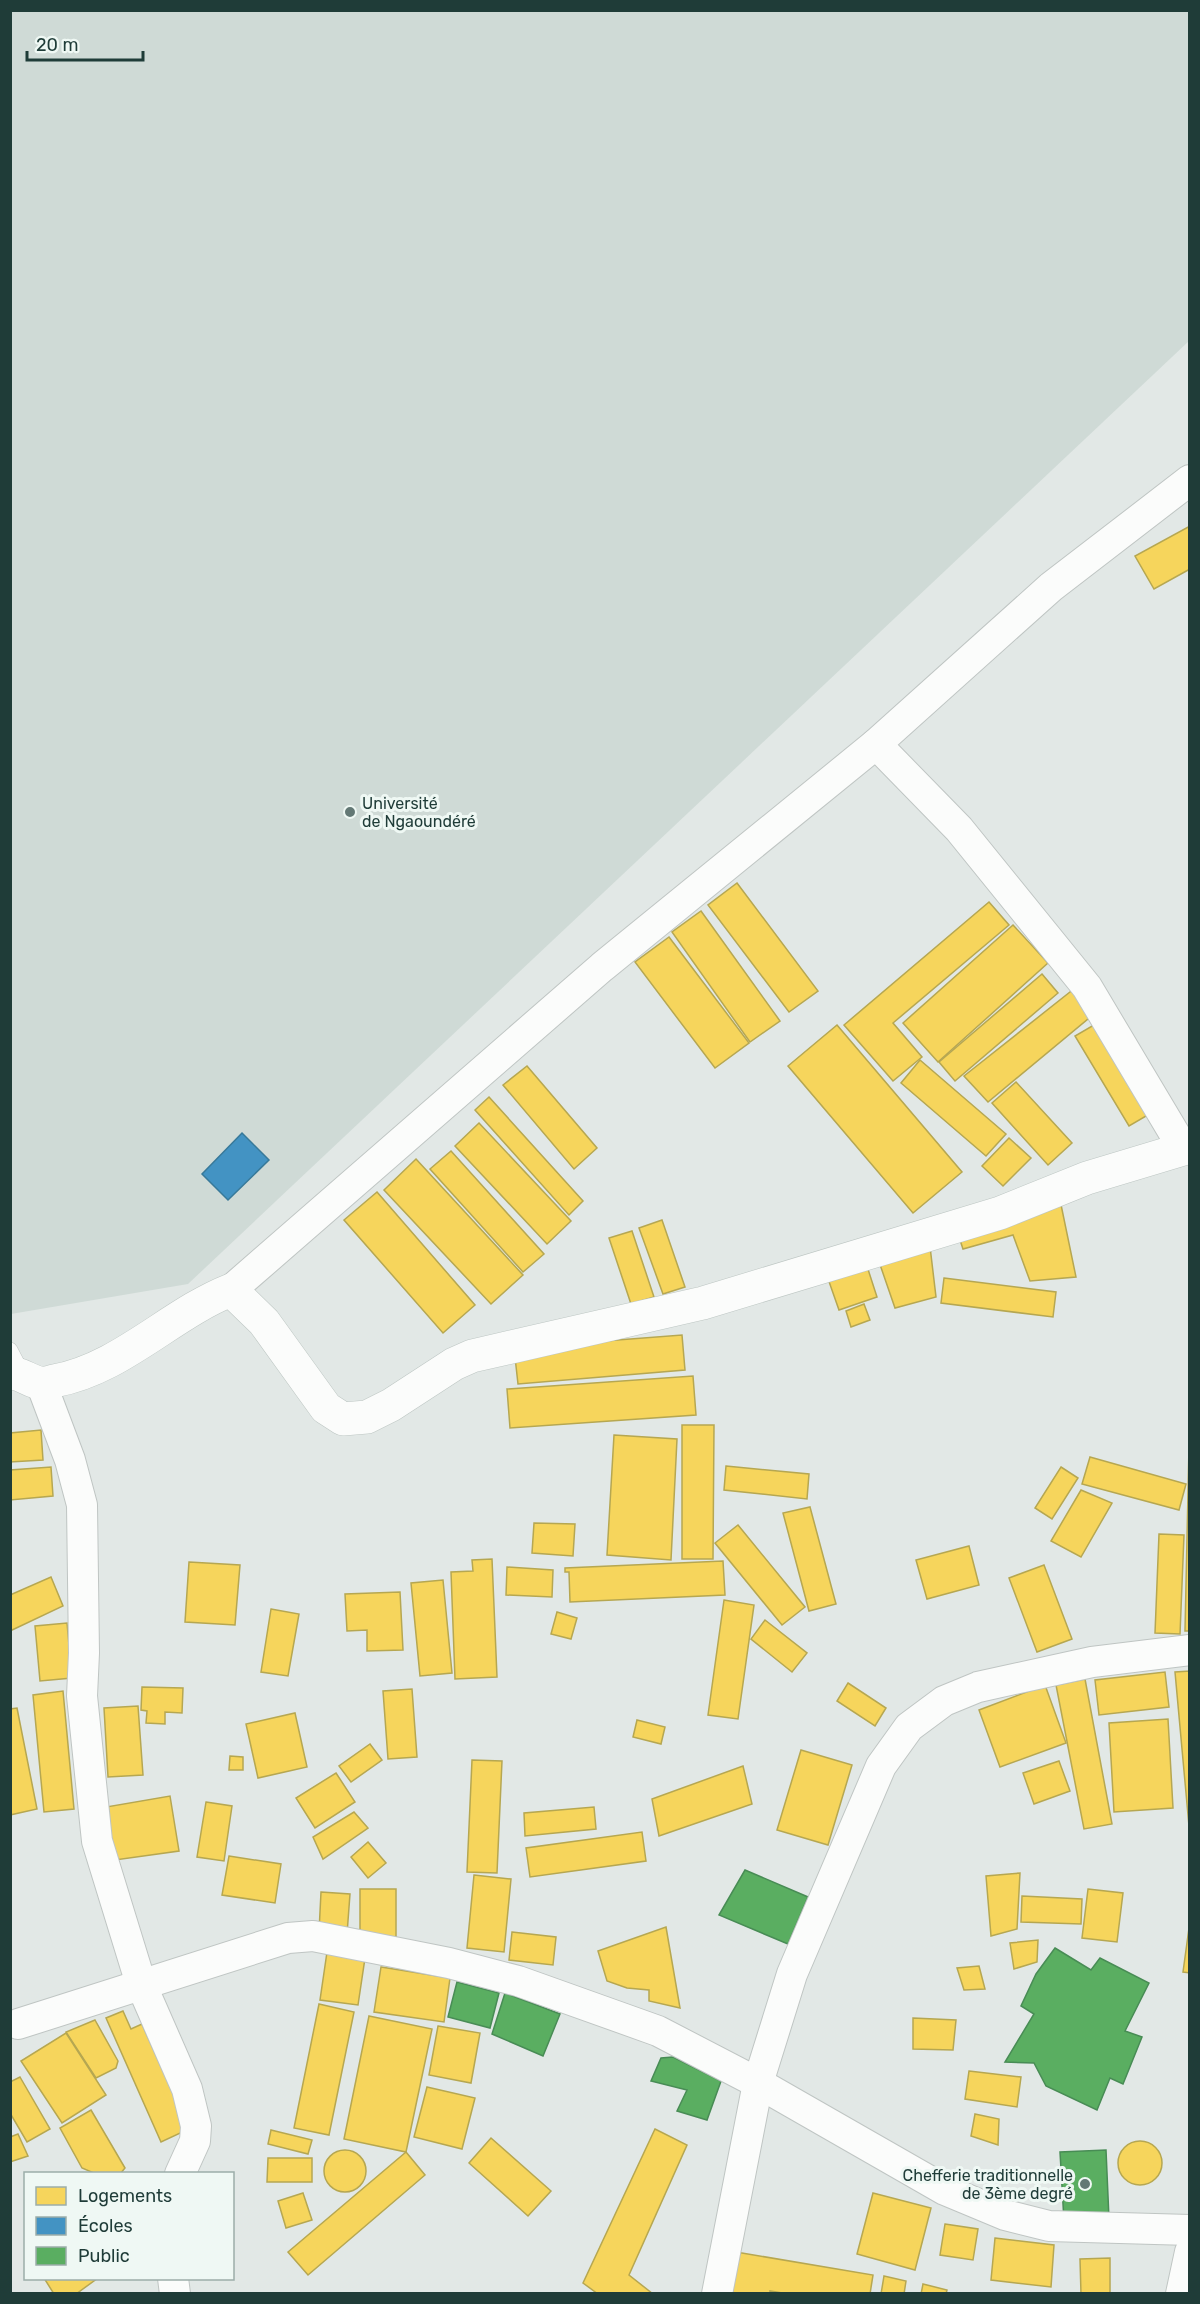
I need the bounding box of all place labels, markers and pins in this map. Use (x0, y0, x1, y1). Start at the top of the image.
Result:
place label: Université de Ngaoundéré (362, 794, 476, 831)
marker: Université de Ngaoundéré (343, 805, 357, 819)
place label: Chefferie traditionnelle de 3ème degré (903, 2166, 1073, 2203)
marker: Chefferie traditionnelle de 3ème degré (1078, 2177, 1092, 2191)

